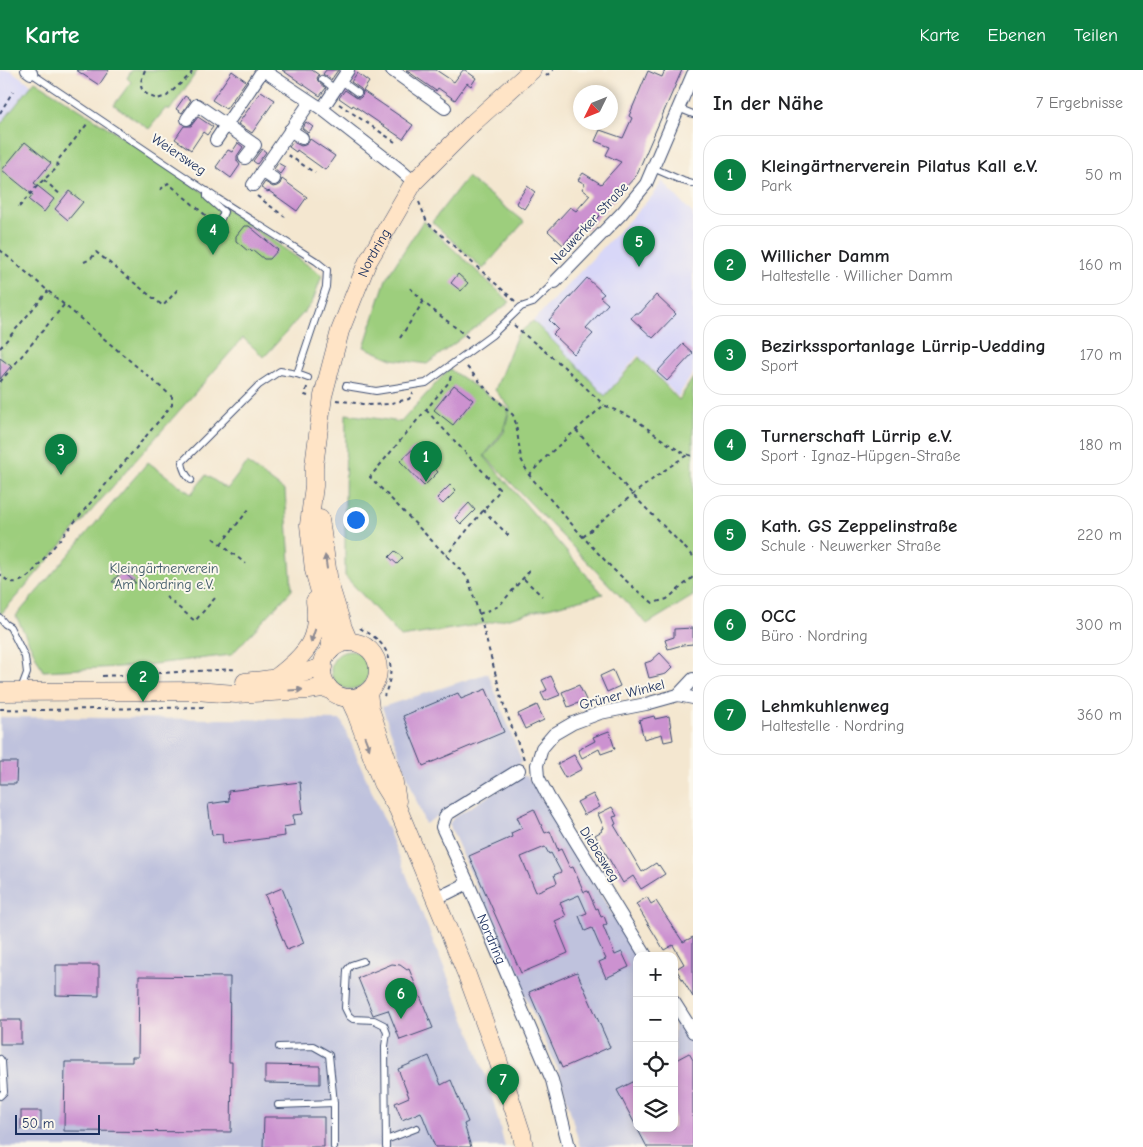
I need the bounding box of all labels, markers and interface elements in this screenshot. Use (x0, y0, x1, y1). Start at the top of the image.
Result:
text: Karte (25, 21, 79, 49)
text: Karte (919, 25, 960, 46)
text: Ebenen (988, 25, 1046, 46)
text: Teilen (1074, 25, 1118, 46)
north arrow (573, 85, 618, 130)
text: In der Nähe (713, 91, 823, 115)
text: 7 Ergebnisse (1036, 94, 1123, 112)
street label: Weiersweg (148, 130, 209, 179)
text: Kleingärtnerverein Pilatus Kall e.V. (761, 155, 1038, 177)
text: 1 (727, 166, 733, 184)
text: 50 m (1085, 166, 1122, 184)
text: Park (761, 177, 792, 195)
street label: Neuwerker Straße (547, 179, 632, 268)
pin: 4 (197, 214, 229, 255)
street label: Nordring (354, 226, 394, 280)
pin: 5 (623, 226, 655, 267)
text: Willicher Damm (761, 245, 890, 267)
text: 2 (726, 256, 734, 274)
text: 160 m (1079, 256, 1122, 274)
text: Haltestelle · Willicher Damm (761, 267, 953, 285)
text: Bezirkssportanlage Lürrip-Uedding (761, 335, 1046, 357)
text: 3 (726, 346, 734, 364)
text: 170 m (1080, 346, 1122, 364)
text: Sport (761, 357, 798, 375)
text: Turnerschaft Lürrip e.V. (761, 425, 952, 447)
pin: 3 (45, 434, 77, 475)
text: 4 (726, 436, 734, 454)
text: 180 m (1079, 436, 1122, 454)
pin: 1 (410, 441, 442, 482)
text: Sport · Ignaz-Hüpgen-Straße (761, 447, 961, 465)
your location (343, 507, 369, 533)
text: Kath. GS Zeppelinstraße (761, 515, 957, 537)
text: 5 (726, 526, 734, 544)
text: 220 m (1077, 526, 1122, 544)
text: Schule · Neuwerker Straße (761, 537, 941, 555)
one-way arrow (322, 554, 330, 570)
park label: Kleingärtnerverein Am Nordring e.V. (109, 560, 219, 593)
text: OCC (761, 605, 796, 627)
text: 6 (726, 616, 734, 634)
text: 300 m (1076, 616, 1122, 634)
text: Büro · Nordring (761, 627, 868, 645)
one-way arrow (308, 628, 316, 643)
pin: 2 (127, 661, 159, 702)
street label: Grüner Winkel (578, 676, 667, 713)
one-way arrow (288, 686, 304, 694)
text: Lehmkuhlenweg (761, 695, 890, 717)
text: 7 (726, 706, 734, 724)
text: 360 m (1077, 706, 1122, 724)
text: Haltestelle · Nordring (761, 717, 904, 735)
one-way arrow (363, 736, 371, 751)
street label: Diebesweg (576, 824, 623, 885)
street label: Nordring (473, 911, 510, 967)
map controls (633, 952, 678, 1132)
button: + (633, 952, 678, 997)
pin: 6 (385, 978, 417, 1019)
button: − (633, 997, 678, 1042)
button: locate (633, 1042, 678, 1087)
pin: 7 (487, 1064, 519, 1105)
button: layers (633, 1087, 678, 1132)
scale bar (15, 1112, 100, 1135)
text: 50 m (22, 1115, 54, 1132)

